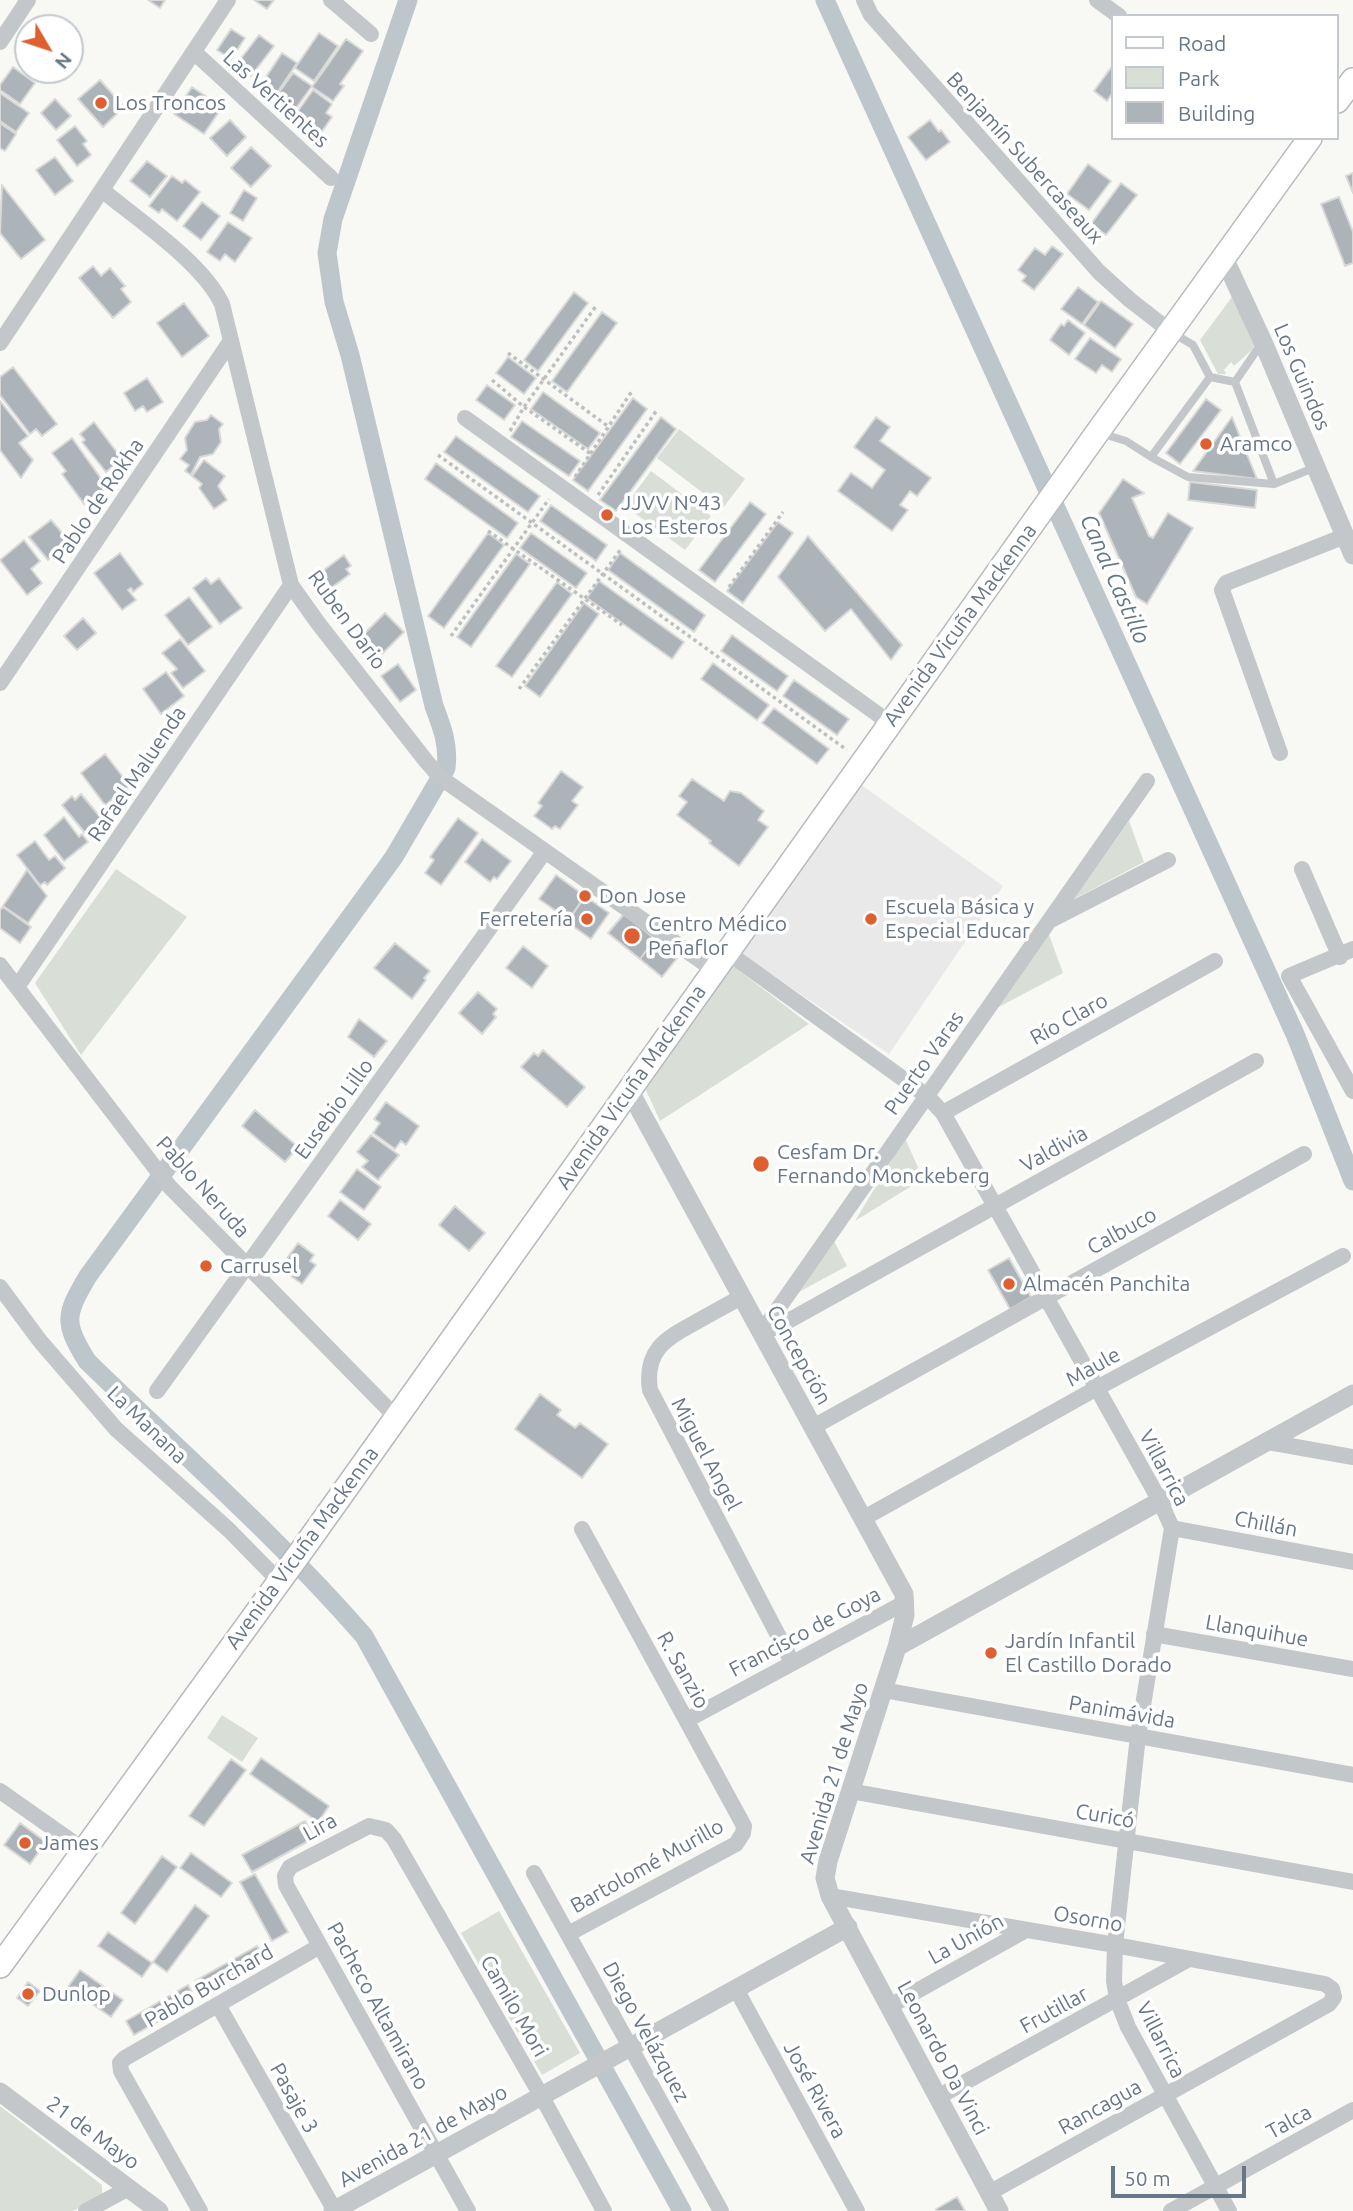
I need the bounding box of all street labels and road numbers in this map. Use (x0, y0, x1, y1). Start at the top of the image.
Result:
street label: Las Vertientes (218, 45, 334, 153)
street label: Benjamín Subercaseaux (941, 67, 1109, 249)
street label: Los Guindos (1268, 320, 1336, 434)
street label: Pablo de Rokha (47, 434, 149, 568)
street label: Avenida Vicuña Mackenna (878, 519, 1042, 731)
street label: Ruben Dario (303, 565, 391, 675)
street label: Rafael Maluenda (82, 702, 192, 846)
street label: Avenida Vicuña Mackenna (551, 980, 711, 1194)
street label: Río Claro (1026, 987, 1112, 1051)
street label: Puerto Varas (879, 1006, 969, 1120)
street label: Eusebio Lillo (289, 1054, 379, 1164)
street label: Valdivia (1016, 1120, 1092, 1178)
street label: Pablo Neruda (151, 1131, 255, 1243)
street label: Calbuco (1083, 1202, 1161, 1260)
street label: Concepción (761, 1301, 837, 1409)
street label: Maule (1061, 1342, 1125, 1392)
street label: La Manana (102, 1381, 192, 1469)
street label: Miguel Angel (666, 1393, 746, 1515)
street label: Villarrica (1134, 1426, 1194, 1510)
street label: Avenida Vicuña Mackenna (220, 1442, 384, 1654)
street label: Chillán (1232, 1506, 1300, 1542)
street label: Francisco de Goya (725, 1581, 885, 1683)
street label: Llanquihue (1204, 1610, 1310, 1652)
street label: R. Sanzio (652, 1627, 714, 1713)
street label: Avenida 21 de Mayo (794, 1679, 874, 1867)
street label: Panimávida (1067, 1690, 1177, 1734)
street label: Curicó (1073, 1798, 1137, 1834)
street label: Lira (299, 1808, 341, 1846)
street label: Bartolomé Murillo (566, 1813, 728, 1919)
street label: Osorno (1051, 1901, 1125, 1937)
street label: La Unión (924, 1908, 1008, 1970)
street label: Pacheco Altamirano (321, 1918, 435, 2094)
street label: Pablo Burchard (140, 1939, 278, 2033)
street label: Camilo Mori (475, 1951, 553, 2061)
street label: Diego Velázquez (597, 1958, 695, 2106)
street label: Leonardo Da Vinci (892, 1977, 994, 2139)
street label: Frutillar (1016, 1981, 1092, 2039)
street label: Villarrica (1131, 1998, 1191, 2082)
street label: José Rivera (778, 2037, 852, 2143)
street label: Pasaje 3 (264, 2058, 324, 2138)
street label: Rancagua (1054, 2074, 1146, 2140)
street label: Avenida 21 de Mayo (334, 2079, 512, 2193)
street label: 21 de Mayo (42, 2091, 144, 2175)
street label: Talca (1262, 2099, 1316, 2145)

